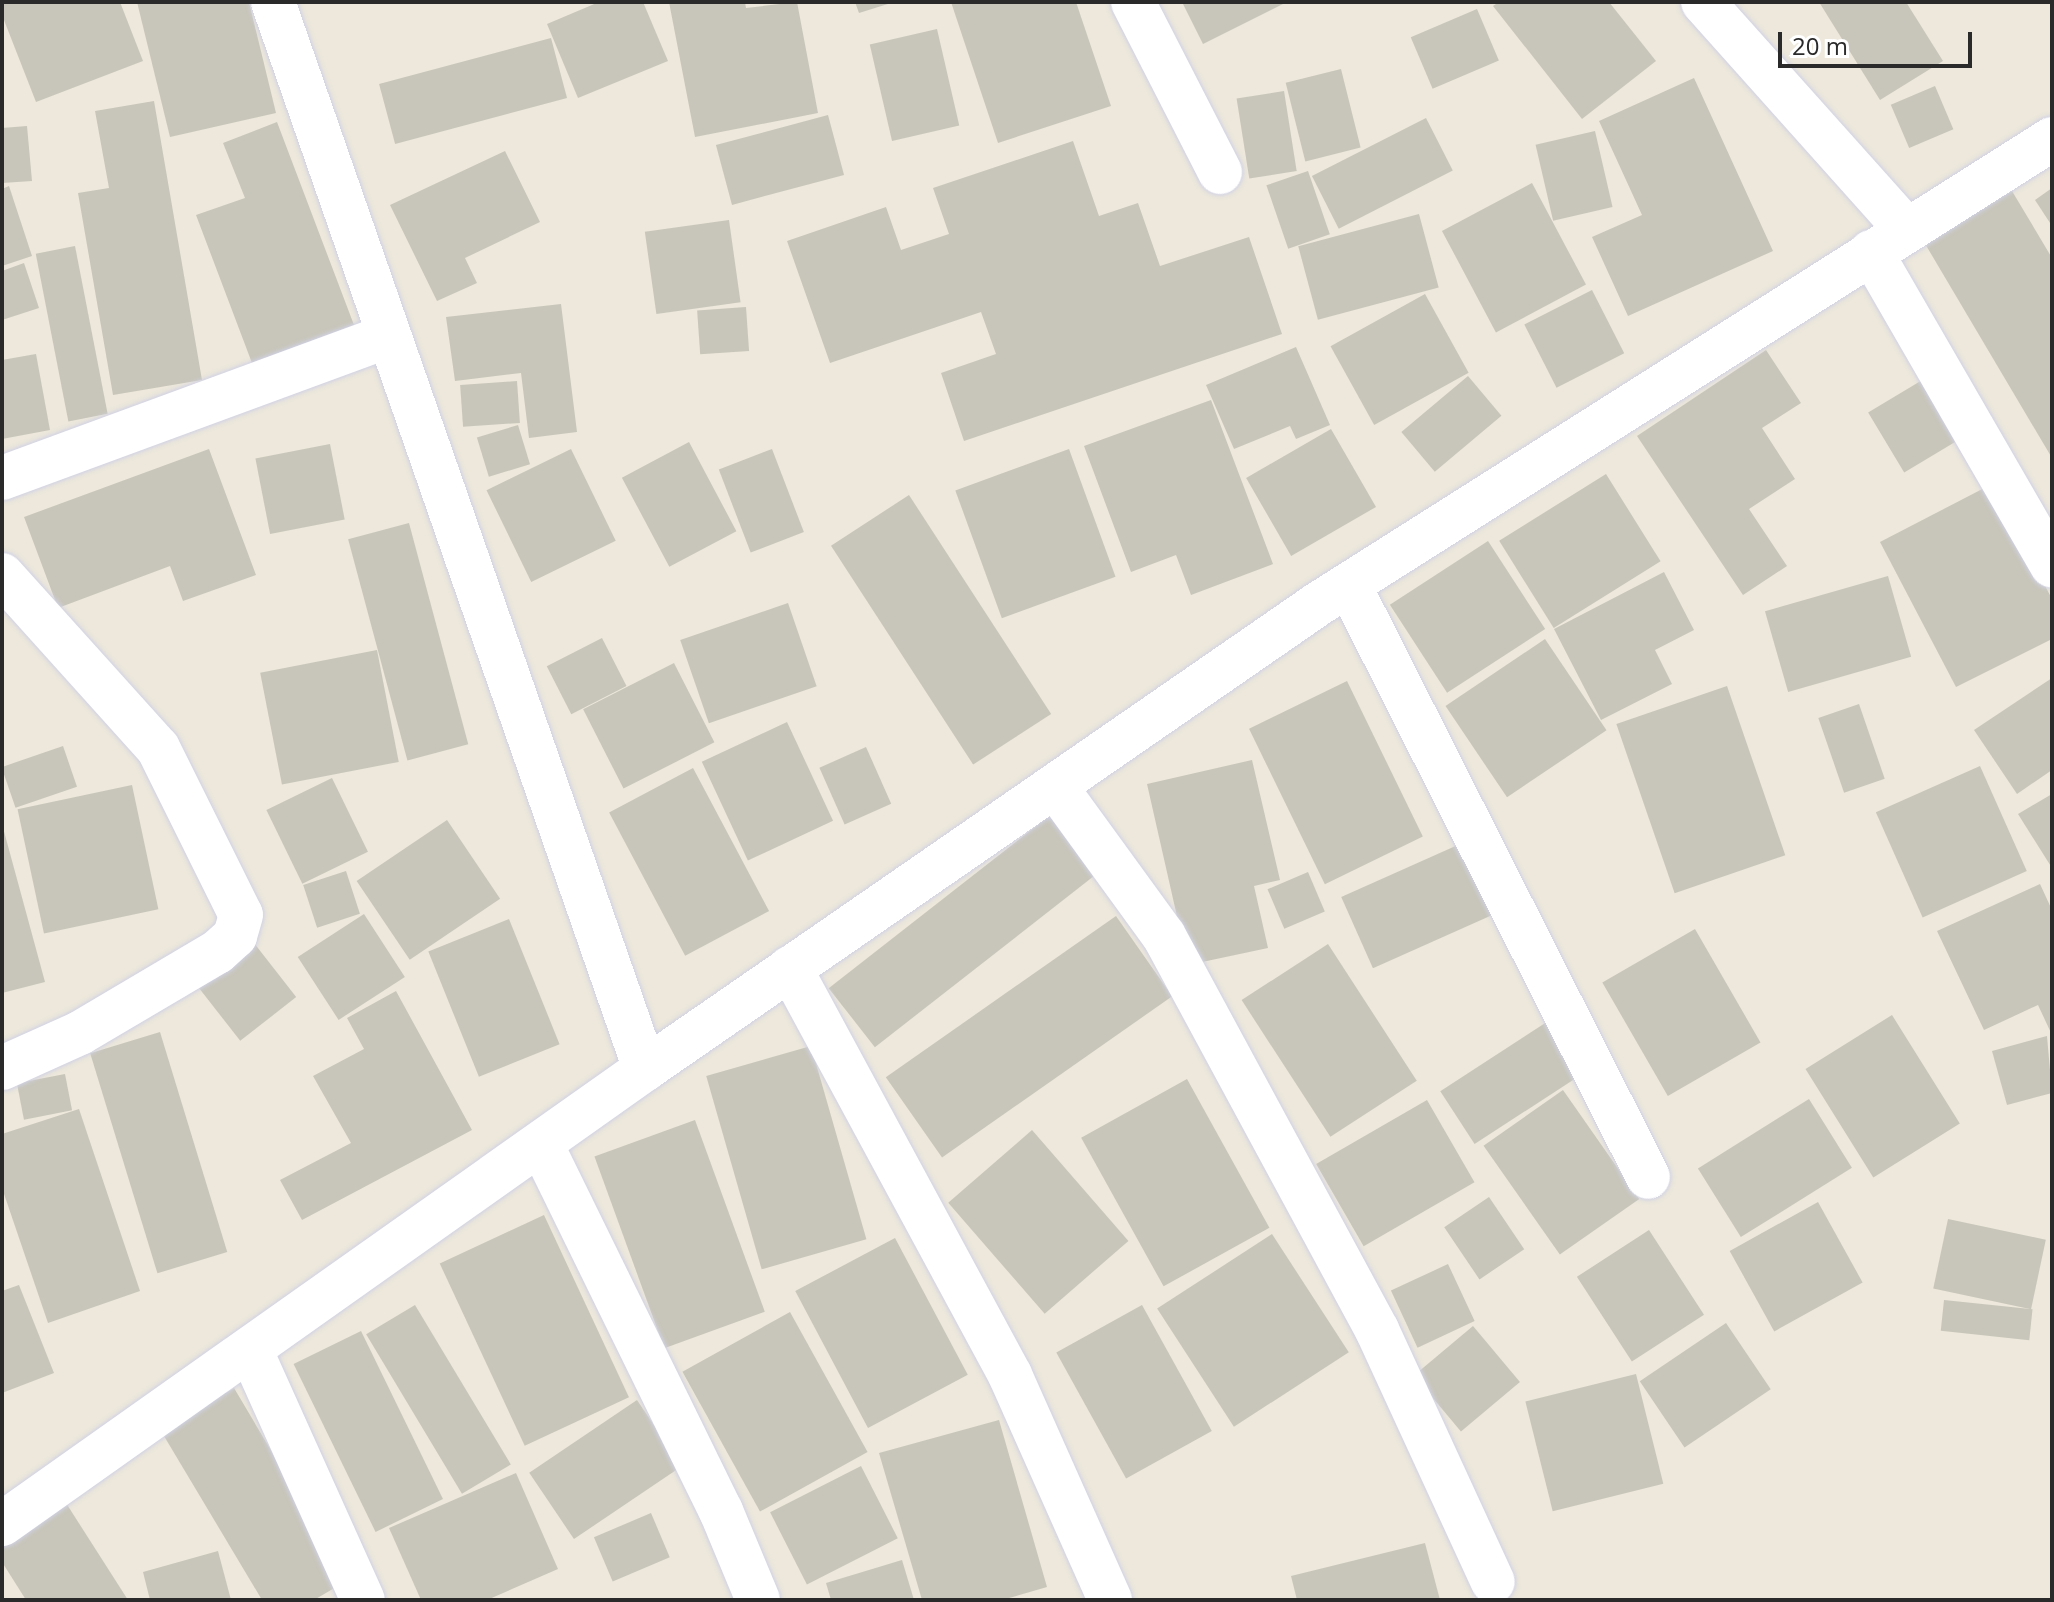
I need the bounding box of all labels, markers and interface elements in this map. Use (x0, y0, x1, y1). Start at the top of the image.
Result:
scale bar (1782, 16, 1976, 66)
text: 20 m (1792, 29, 1848, 62)

